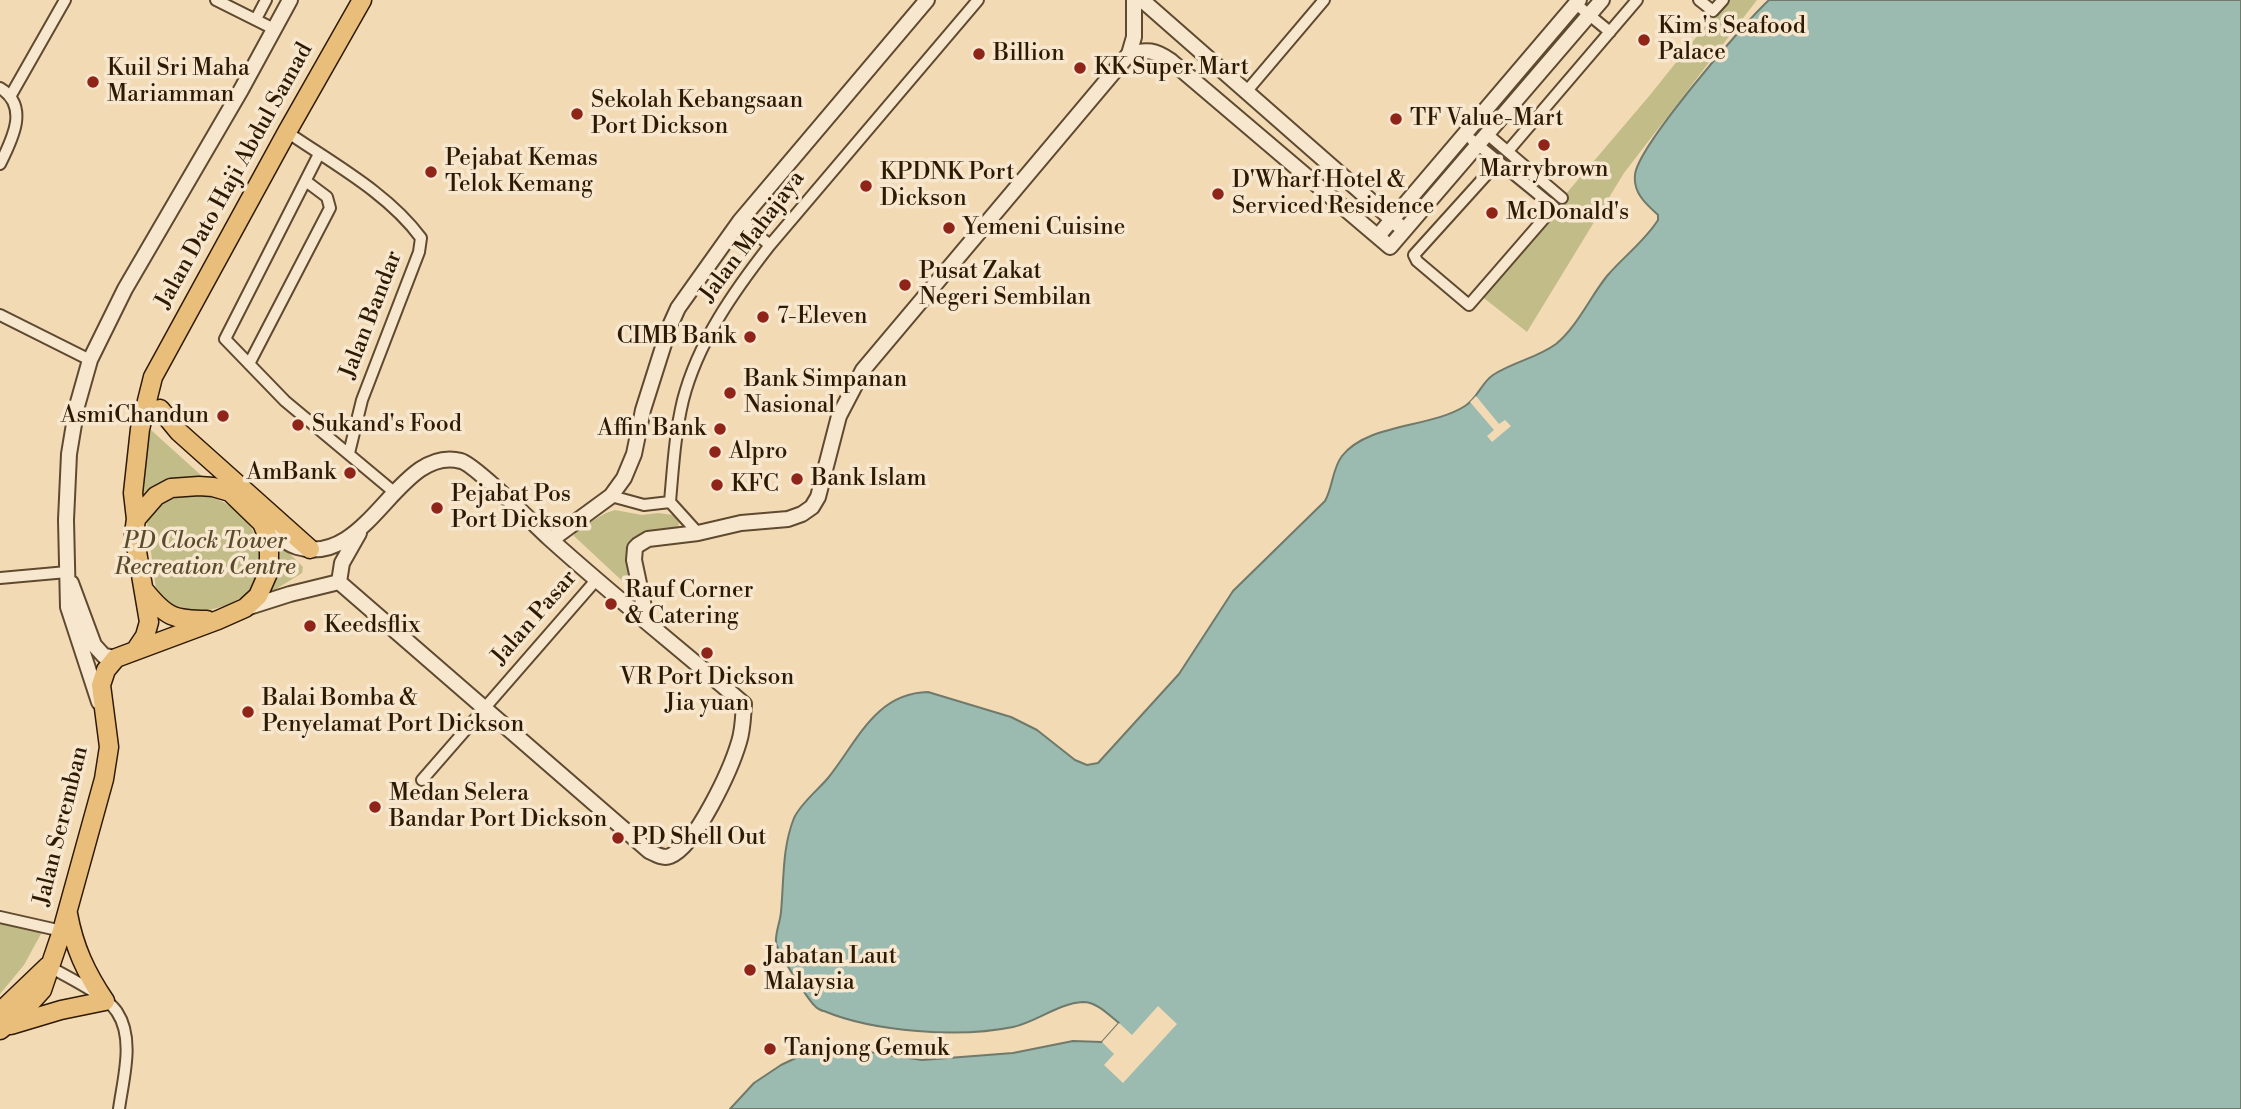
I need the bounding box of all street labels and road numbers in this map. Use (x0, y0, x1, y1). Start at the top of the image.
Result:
street label: Jalan Dato Haji Abdul Samad (150, 39, 320, 313)
street label: Jalan Mahajaya (695, 166, 811, 308)
street label: Jalan Bandar (335, 247, 409, 383)
street label: Jalan Pasar (486, 565, 584, 671)
street label: Jalan Seremban (29, 744, 95, 908)

